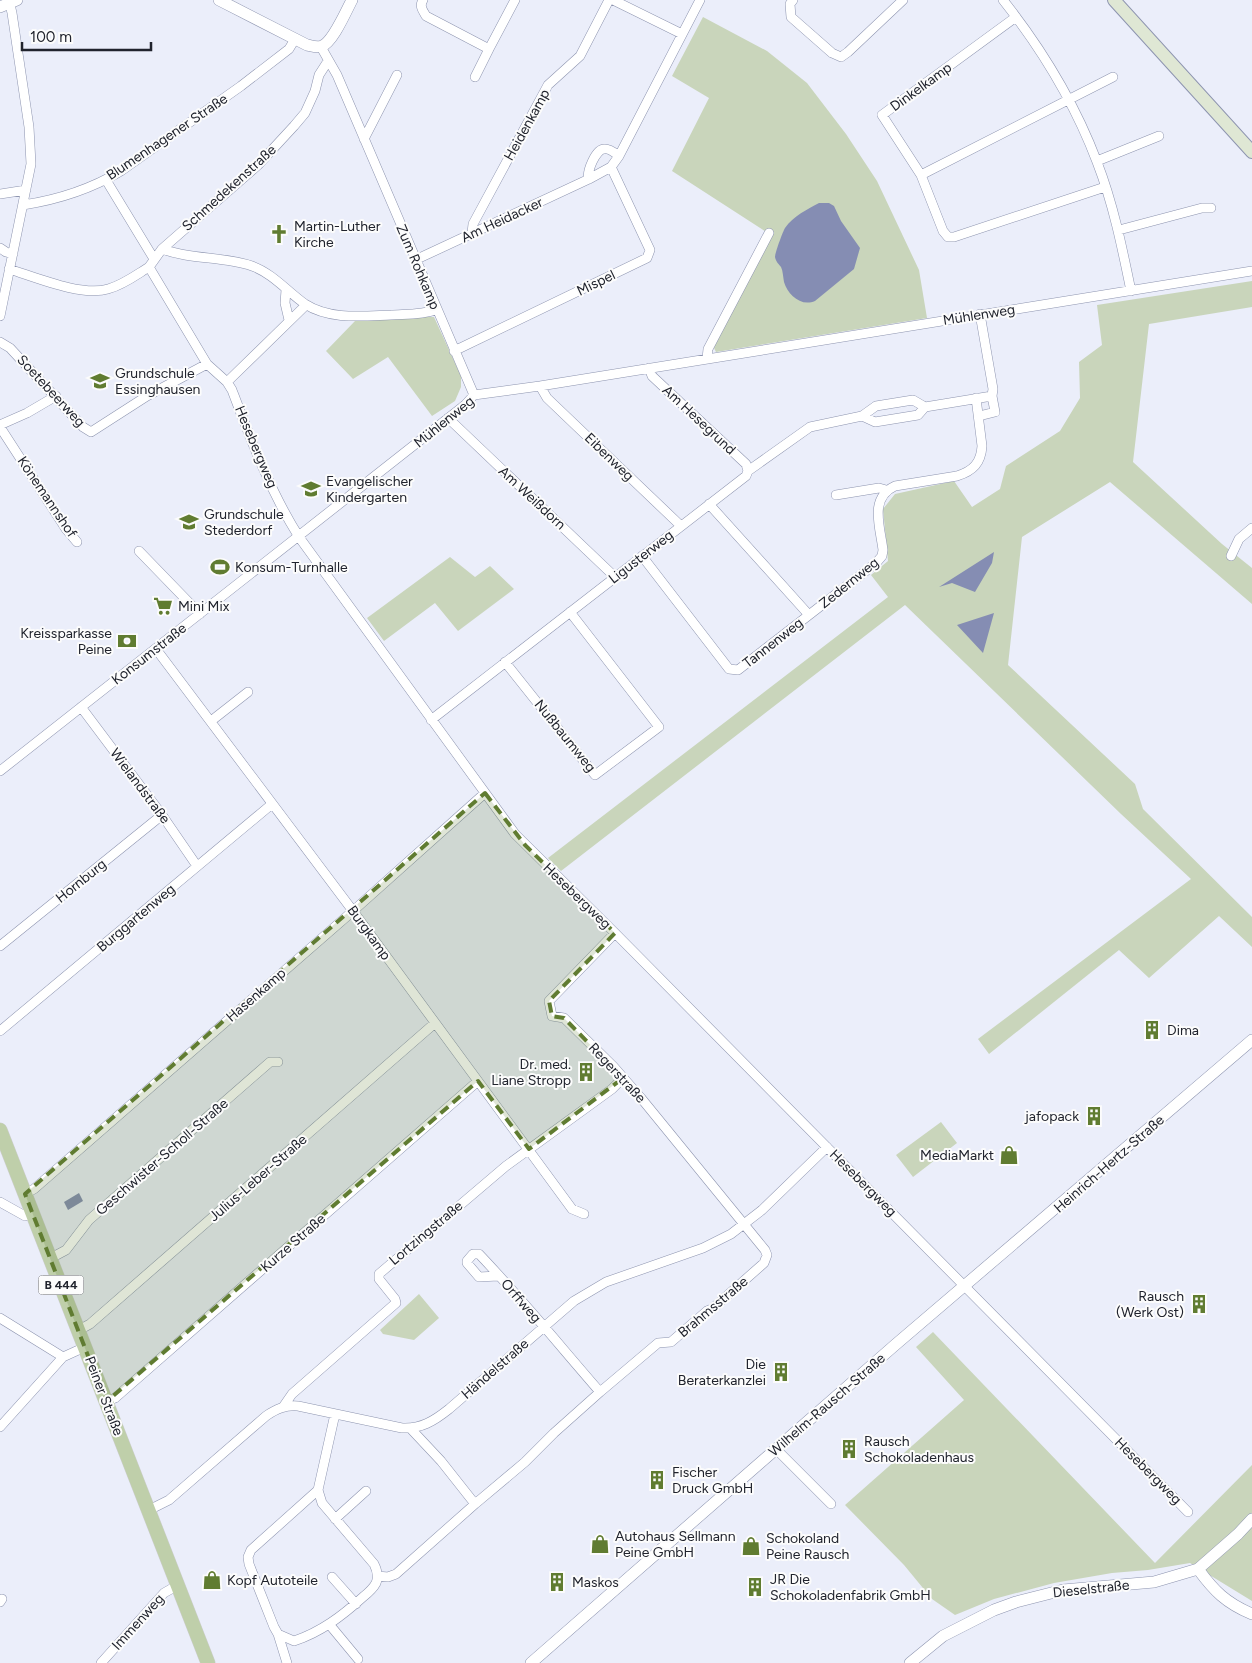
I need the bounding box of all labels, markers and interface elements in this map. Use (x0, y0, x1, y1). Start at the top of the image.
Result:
scale bar (22, 20, 151, 52)
text: 100 m (30, 28, 72, 46)
street label: Dinkelkamp (887, 59, 955, 115)
street label: Heidenkamp (500, 86, 554, 164)
street label: Blumenhagener Straße (103, 90, 231, 184)
street label: Schmedekenstraße (178, 141, 280, 235)
street label: Am Heidacker (458, 194, 546, 246)
place label: Martin-Luther Kirche (294, 218, 381, 251)
street label: Zum Rohkamp (392, 222, 444, 312)
church icon: Martin-Luther Kirche (268, 223, 290, 245)
street label: Mispel (574, 266, 618, 300)
street label: Mühlenweg (942, 301, 1016, 329)
street label: Soetebeerweg (13, 351, 89, 431)
place label: Grundschule Essinghausen (115, 365, 201, 398)
school or university icon: Grundschule Essinghausen (89, 370, 111, 392)
street label: Am Hesegrund (659, 382, 739, 458)
street label: Mühlenweg (410, 393, 478, 451)
street label: Hesebergweg (231, 403, 281, 491)
street label: Eibenweg (581, 429, 637, 485)
street label: Könemannshof (14, 453, 81, 542)
street label: Am Weißdorn (495, 463, 569, 533)
place label: Evangelischer Kindergarten (326, 473, 413, 506)
school or university icon: Evangelischer Kindergarten (300, 478, 322, 500)
place label: Grundschule Stederdorf (204, 506, 284, 539)
school or university icon: Grundschule Stederdorf (178, 511, 200, 533)
street label: Ligusterweg (605, 526, 677, 588)
street label: Zedernweg (816, 554, 882, 612)
sports icon: Konsum-Turnhalle (209, 556, 231, 578)
place label: Konsum-Turnhalle (235, 559, 348, 576)
supermarket icon: Mini Mix (152, 595, 174, 617)
place label: Mini Mix (178, 598, 230, 615)
street label: Tannenweg (740, 614, 806, 672)
street label: Konsumstraße (108, 619, 190, 688)
place label: Kreissparkasse Peine (20, 625, 112, 658)
bank icon: Kreissparkasse Peine (116, 630, 138, 652)
street label: Nußbaumweg (531, 696, 599, 776)
street label: Wielandstraße (106, 745, 174, 827)
street label: Hornburg (52, 855, 110, 907)
street label: Hesebergweg (540, 859, 614, 933)
street label: Burggartenweg (93, 880, 179, 956)
street label: Burgkamp (344, 902, 394, 964)
street label: Hasenkamp (223, 964, 289, 1026)
building icon: Dima (1141, 1019, 1163, 1041)
place label: Dima (1167, 1022, 1199, 1039)
street label: Regerstraße (585, 1039, 649, 1107)
place label: Dr. med. Liane Stropp (491, 1056, 571, 1089)
building icon: Dr. med. Liane Stropp (575, 1061, 597, 1083)
street label: Geschwister-Scholl-Straße (92, 1095, 232, 1219)
building icon: jafopack (1083, 1105, 1105, 1127)
place label: jafopack (1024, 1108, 1079, 1125)
street label: Heinrich-Hertz-Straße (1050, 1111, 1168, 1217)
street label: Julius-Leber-Straße (206, 1131, 311, 1225)
shop icon: MediaMarkt (998, 1144, 1020, 1166)
street label: Hesebergweg (826, 1146, 900, 1220)
place label: MediaMarkt (920, 1147, 994, 1164)
street label: Lortzingstraße (386, 1197, 467, 1269)
street label: Kurze Straße (257, 1210, 329, 1276)
street label: Brahmsstraße (675, 1273, 752, 1341)
road number: B 444 (38, 1276, 84, 1294)
street label: Orffweg (497, 1276, 545, 1326)
place label: Rausch (Werk Ost) (1116, 1288, 1184, 1321)
building icon: Rausch (Werk Ost) (1188, 1293, 1210, 1315)
street label: Händelstraße (458, 1335, 532, 1403)
street label: Wilhelm-Rausch-Straße (765, 1350, 889, 1460)
street label: Peiner Straße (81, 1354, 127, 1438)
place label: Die Beraterkanzlei (678, 1356, 766, 1389)
building icon: Die Beraterkanzlei (770, 1361, 792, 1383)
place label: Rausch Schokoladenhaus (864, 1433, 974, 1466)
street label: Hesebergweg (1111, 1434, 1185, 1508)
building icon: Rausch Schokoladenhaus (838, 1438, 860, 1460)
place label: Fischer Druck GmbH (672, 1464, 753, 1497)
building icon: Fischer Druck GmbH (646, 1469, 668, 1491)
place label: Autohaus Sellmann Peine GmbH (615, 1528, 736, 1561)
place label: Schokoland Peine Rausch (766, 1530, 850, 1563)
shop icon: Autohaus Sellmann Peine GmbH (589, 1533, 611, 1555)
shop icon: Schokoland Peine Rausch (740, 1535, 762, 1557)
shop icon: Kopf Autoteile (201, 1569, 223, 1591)
building icon: Maskos (546, 1571, 568, 1593)
place label: JR Die Schokoladenfabrik GmbH (770, 1571, 931, 1604)
place label: Kopf Autoteile (227, 1572, 318, 1589)
place label: Maskos (572, 1574, 619, 1591)
building icon: JR Die Schokoladenfabrik GmbH (744, 1576, 766, 1598)
street label: Dieselstraße (1052, 1576, 1131, 1601)
street label: Immenweg (108, 1590, 168, 1654)

